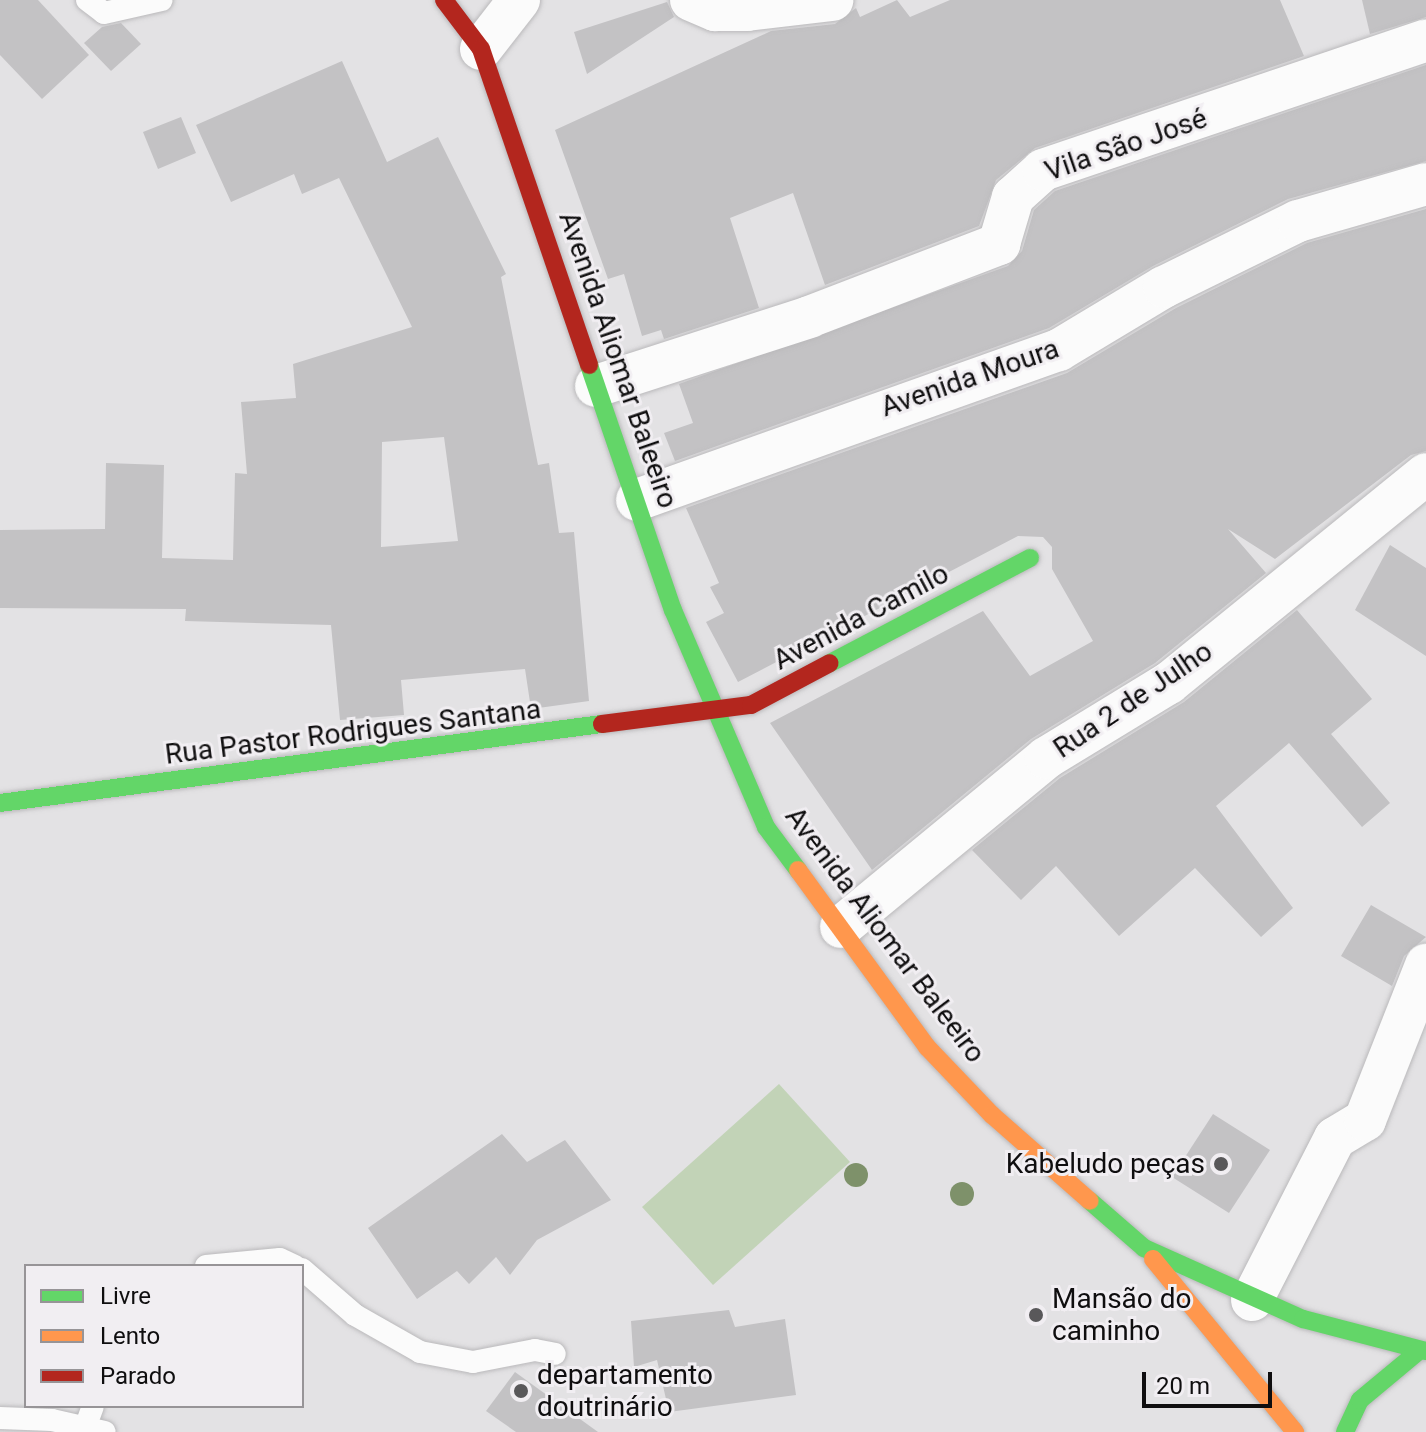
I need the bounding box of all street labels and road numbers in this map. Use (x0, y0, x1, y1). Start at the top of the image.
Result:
street label: Vila São José (1041, 102, 1211, 188)
street label: Avenida Aliomar Baleeiro (551, 207, 685, 513)
street label: Avenida Moura (877, 332, 1063, 424)
street label: Avenida Camilo (768, 557, 954, 677)
street label: Rua 2 de Julho (1047, 635, 1219, 765)
street label: Rua Pastor Rodrigues Santana (163, 692, 543, 772)
street label: Avenida Aliomar Baleeiro (778, 801, 992, 1069)

